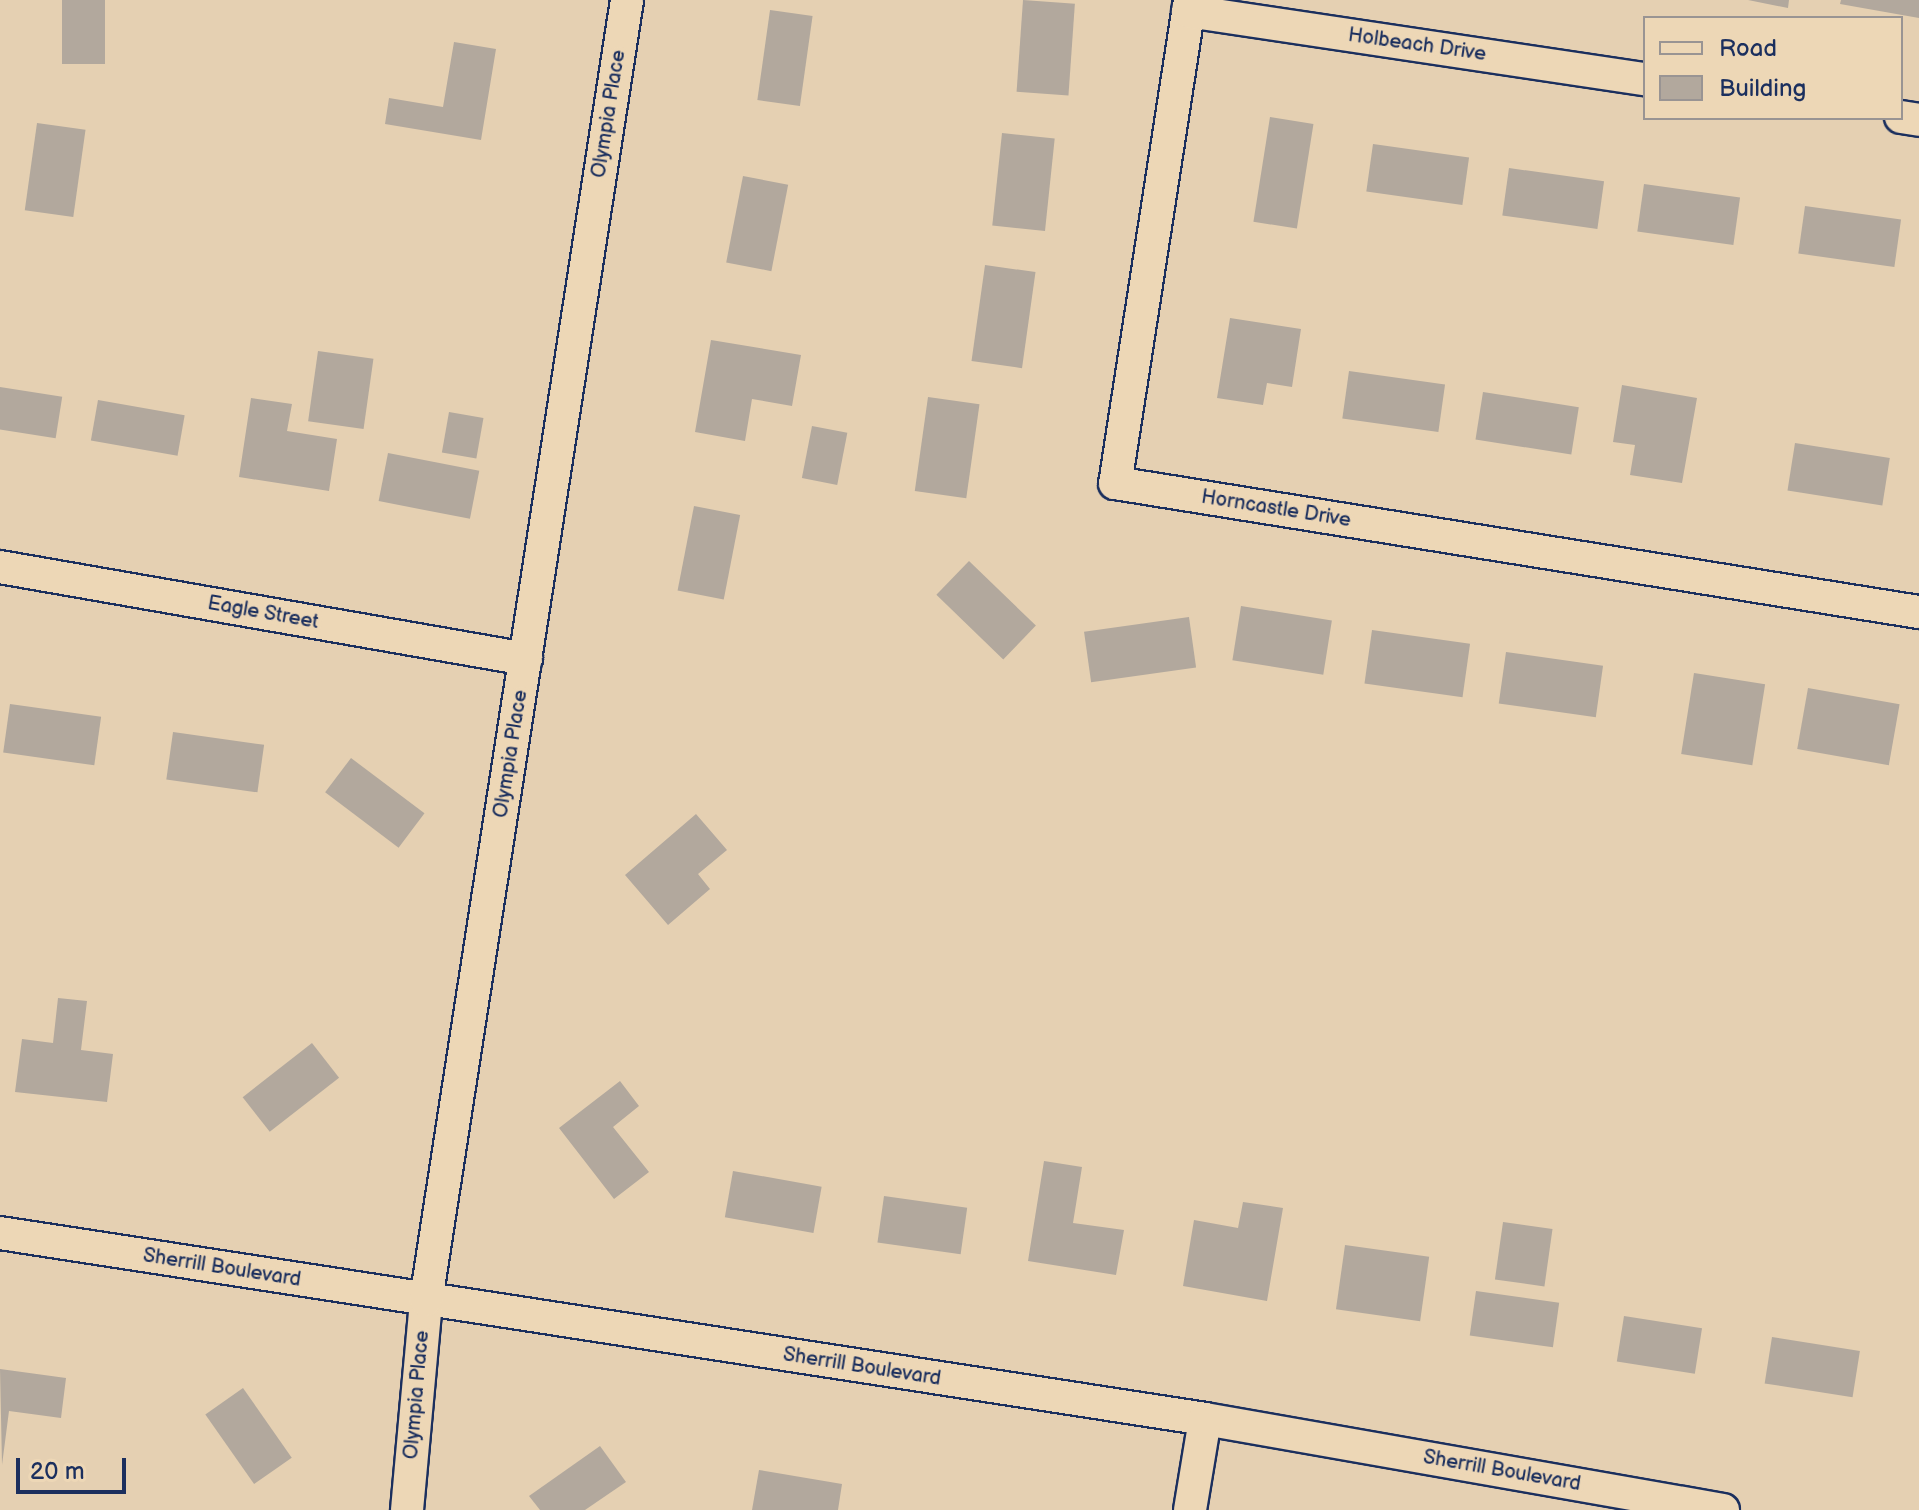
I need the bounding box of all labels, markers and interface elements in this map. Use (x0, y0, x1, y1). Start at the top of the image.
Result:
legend (1643, 16, 1903, 120)
street label: Holbeach Drive (1347, 23, 1487, 67)
text: Road (1719, 34, 1777, 63)
street label: Olympia Place (587, 48, 631, 180)
text: Building (1719, 74, 1806, 103)
street label: Horncastle Drive (1200, 485, 1352, 533)
street label: Eagle Street (206, 591, 320, 635)
street label: Olympia Place (489, 688, 533, 820)
street label: Sherrill Boulevard (141, 1244, 303, 1292)
street label: Olympia Place (399, 1330, 435, 1460)
street label: Sherrill Boulevard (781, 1343, 943, 1391)
scale bar (20, 1442, 130, 1492)
street label: Sherrill Boulevard (1421, 1445, 1583, 1497)
text: 20 m (30, 1457, 85, 1486)

